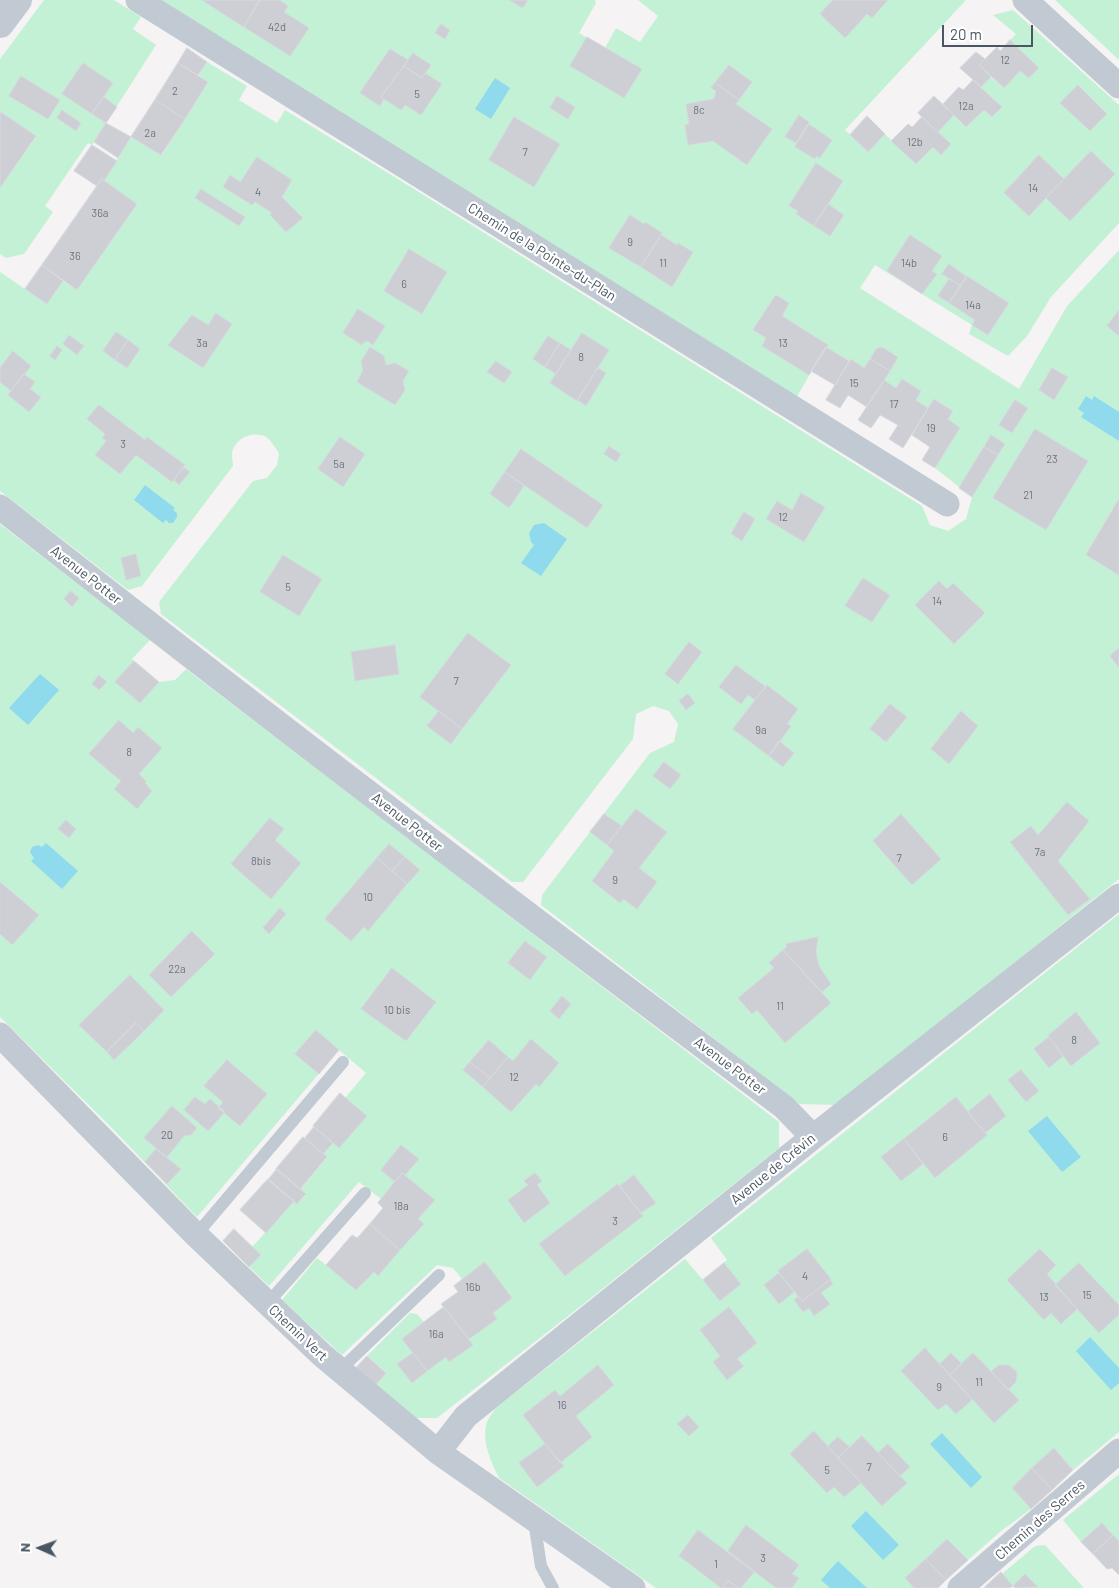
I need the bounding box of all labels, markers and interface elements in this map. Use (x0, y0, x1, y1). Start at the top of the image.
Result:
scale bar (944, 15, 1035, 47)
house number: 42d (268, 20, 286, 34)
text: 20 m (950, 25, 982, 43)
house number: 12 (1000, 53, 1010, 67)
house number: 2 (172, 84, 178, 98)
house number: 5 (414, 87, 420, 101)
house number: 12a (958, 99, 974, 113)
house number: 8c (693, 103, 705, 117)
house number: 2a (144, 126, 156, 140)
house number: 12b (907, 135, 923, 149)
house number: 7 (522, 145, 528, 159)
house number: 14 (1028, 181, 1038, 195)
house number: 4 (255, 185, 261, 199)
street label: Chemin de la Pointe-du-Plan (465, 199, 619, 305)
house number: 36a (92, 206, 108, 220)
house number: 9 (627, 235, 633, 249)
house number: 36 (69, 249, 81, 263)
house number: 11 (659, 256, 667, 270)
house number: 14b (901, 256, 917, 270)
house number: 6 (401, 277, 407, 291)
house number: 14a (965, 298, 981, 312)
house number: 3a (196, 336, 208, 350)
house number: 13 (778, 336, 788, 350)
house number: 8 (578, 350, 584, 364)
house number: 15 (849, 376, 859, 390)
house number: 17 (889, 397, 899, 411)
house number: 19 (926, 421, 936, 435)
house number: 3 (120, 437, 126, 451)
house number: 23 (1046, 452, 1058, 466)
house number: 5a (333, 457, 345, 471)
house number: 21 (1023, 488, 1033, 502)
house number: 12 (778, 510, 788, 524)
street label: Avenue Potter (47, 542, 125, 608)
house number: 5 (285, 580, 291, 594)
house number: 14 (932, 594, 942, 608)
house number: 7 (453, 674, 459, 688)
house number: 9a (755, 723, 767, 737)
house number: 8 (126, 745, 132, 759)
street label: Avenue Potter (368, 789, 446, 855)
house number: 7a (1035, 845, 1045, 859)
house number: 7 (896, 851, 902, 865)
house number: 8bis (251, 854, 271, 868)
house number: 9 (612, 873, 618, 887)
house number: 10 (363, 890, 373, 904)
house number: 22a (168, 962, 186, 976)
house number: 11 (776, 999, 784, 1013)
house number: 10 bis (384, 1003, 410, 1017)
house number: 8 (1071, 1033, 1077, 1047)
street label: Avenue Potter (691, 1034, 769, 1098)
house number: 12 (509, 1070, 519, 1084)
house number: 20 (161, 1128, 173, 1142)
street label: Avenue de Crévin (727, 1130, 819, 1208)
house number: 6 (942, 1130, 948, 1144)
house number: 18a (393, 1199, 409, 1213)
house number: 3 (612, 1214, 618, 1228)
house number: 4 (802, 1269, 808, 1283)
house number: 16b (465, 1280, 481, 1294)
house number: 15 (1082, 1288, 1092, 1302)
house number: 13 (1039, 1290, 1049, 1304)
street label: Chemin Vert (265, 1302, 331, 1364)
house number: 16a (428, 1327, 444, 1341)
house number: 11 (975, 1375, 983, 1389)
house number: 9 (936, 1380, 942, 1394)
house number: 16 (557, 1398, 567, 1412)
house number: 7 (866, 1460, 872, 1474)
house number: 5 (824, 1463, 830, 1477)
street label: Chemin des Serres (992, 1477, 1088, 1563)
north arrow (15, 1523, 65, 1573)
text: N (16, 1543, 33, 1552)
house number: 3 (760, 1551, 766, 1565)
house number: 1 (714, 1557, 718, 1571)

